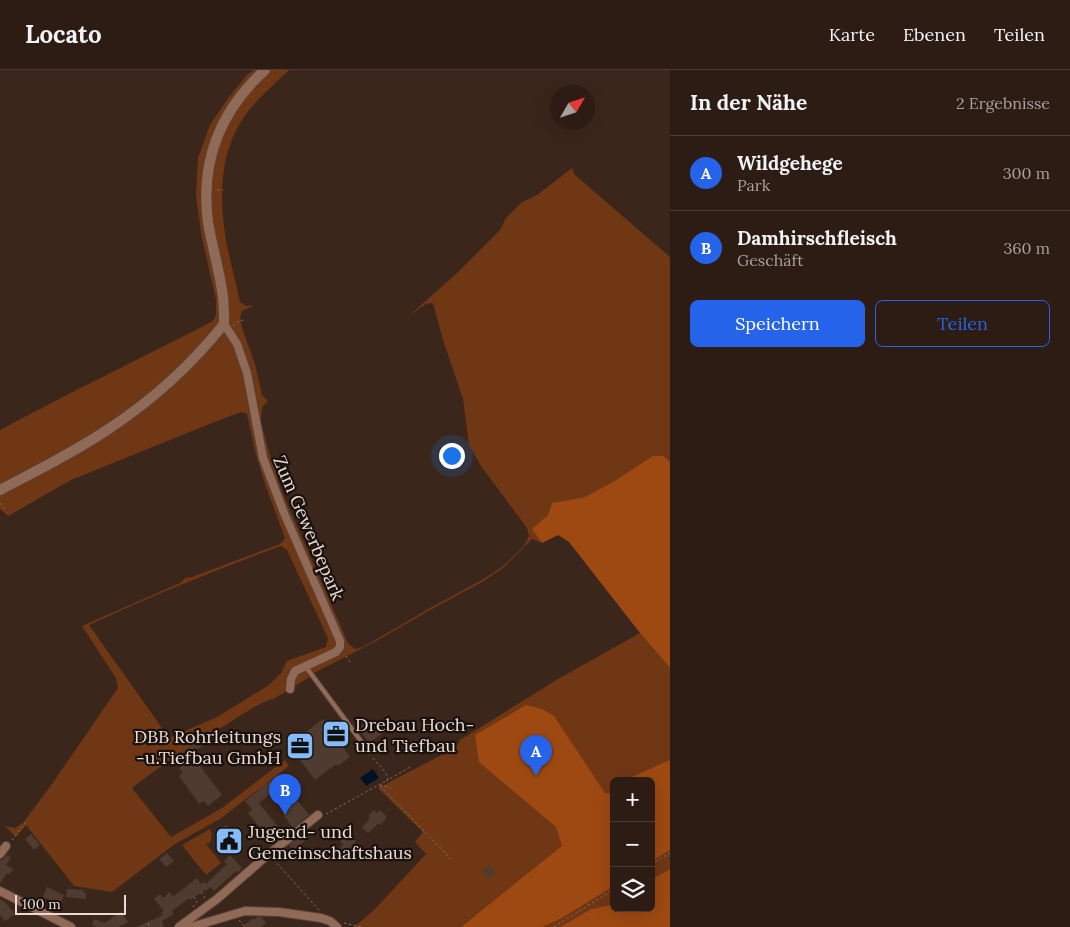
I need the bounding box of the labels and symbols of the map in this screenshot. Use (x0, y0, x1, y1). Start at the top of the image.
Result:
north arrow (550, 85, 595, 130)
your location (439, 443, 465, 469)
street label: Zum Gewerbepark (268, 452, 350, 604)
place label: Drebau Hoch- und Tiefbau (355, 713, 474, 757)
office icon: Drebau Hoch- und Tiefbau (321, 719, 351, 749)
place label: DBB Rohrleitungs -u.Tiefbau GmbH (134, 725, 281, 769)
office icon: DBB Rohrleitungs -u.Tiefbau GmbH (285, 731, 315, 761)
pin: A (520, 735, 552, 776)
pin: B (269, 774, 301, 815)
place label: Jugend- und Gemeinschaftshaus (247, 820, 412, 864)
public building icon: Jugend- und Gemeinschaftshaus (214, 826, 244, 856)
scale bar (15, 892, 126, 915)

